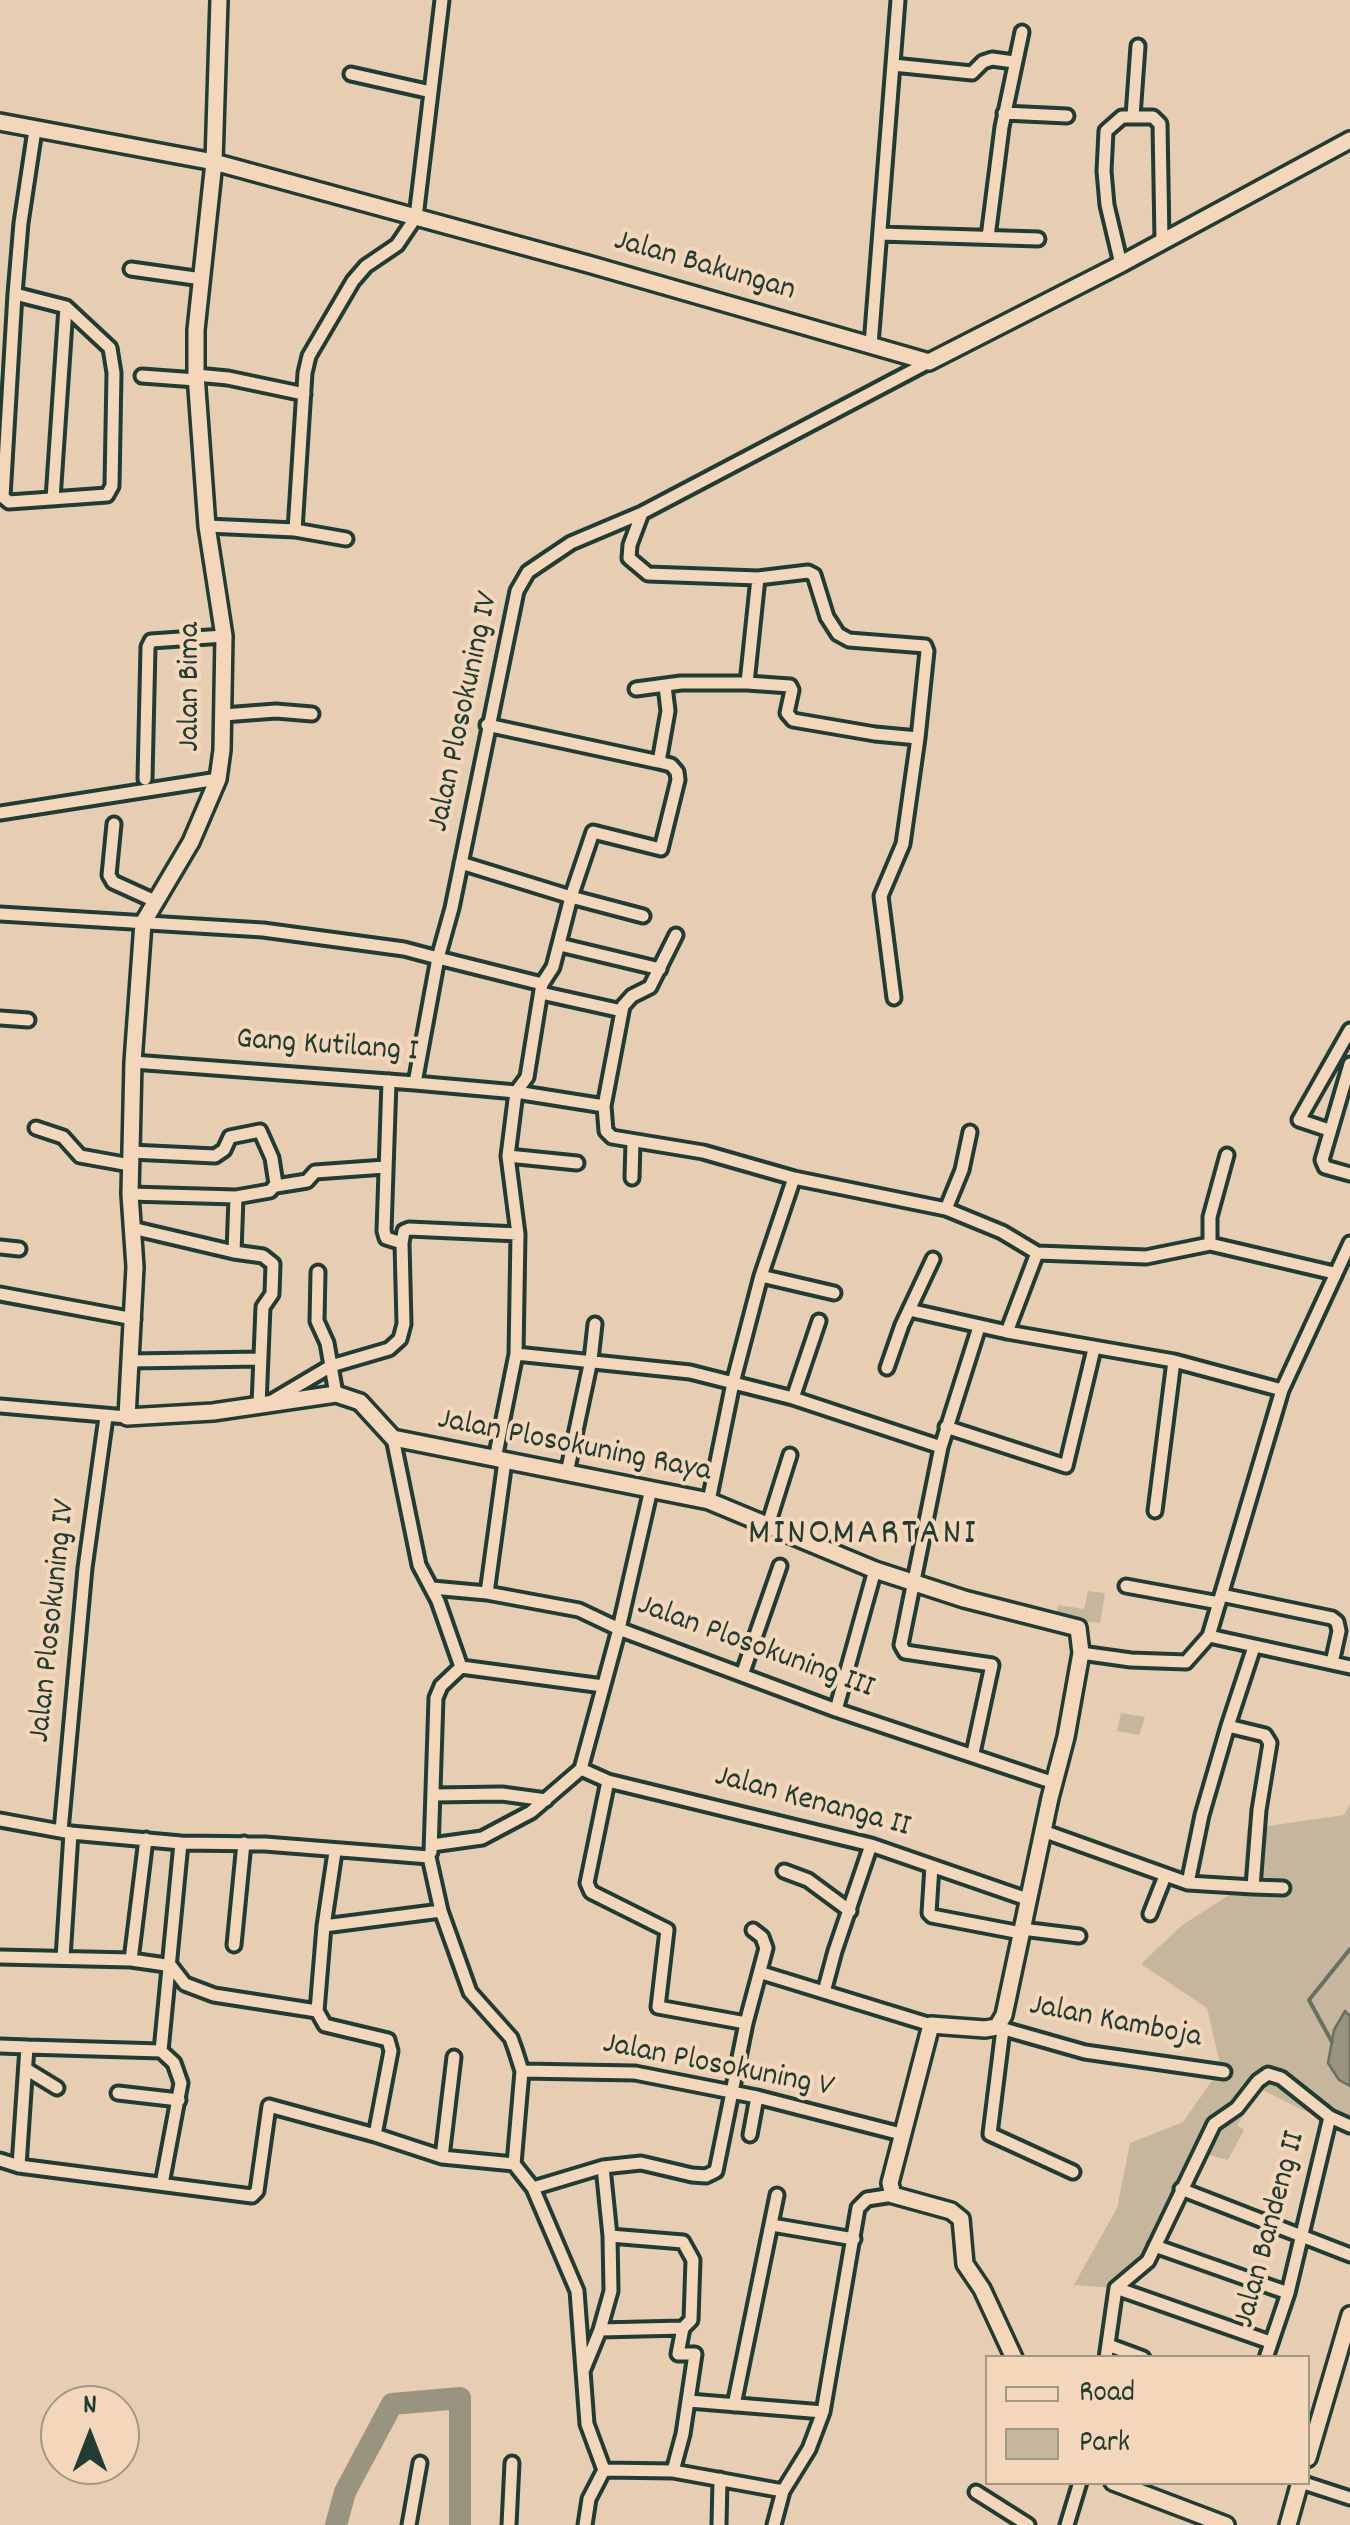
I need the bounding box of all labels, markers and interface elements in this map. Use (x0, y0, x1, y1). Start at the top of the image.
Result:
street label: Jalan Bakungan (609, 224, 799, 312)
street label: Jalan Plosokuning IV (422, 588, 510, 836)
street label: Jalan Bima (174, 622, 212, 752)
street label: Gang Kutilang I (235, 1022, 419, 1074)
street label: Jalan Plosokuning Raya (434, 1403, 714, 1493)
street label: Jalan Plosokuning IV (23, 1497, 87, 1745)
district label: MINOMARTANI (748, 1514, 978, 1560)
street label: Jalan Plosokuning III (631, 1588, 879, 1710)
street label: Jalan Kenanga II (710, 1759, 914, 1849)
street label: Jalan Kamboja (1026, 1988, 1204, 2060)
street label: Jalan Plosokuning V (599, 2027, 837, 2109)
street label: Jalan Bandeng II (1227, 2128, 1317, 2332)
legend (985, 2355, 1310, 2485)
text: Road (1079, 2373, 1135, 2416)
north arrow (40, 2385, 140, 2485)
text: N (83, 2387, 97, 2427)
text: Park (1079, 2423, 1130, 2466)

